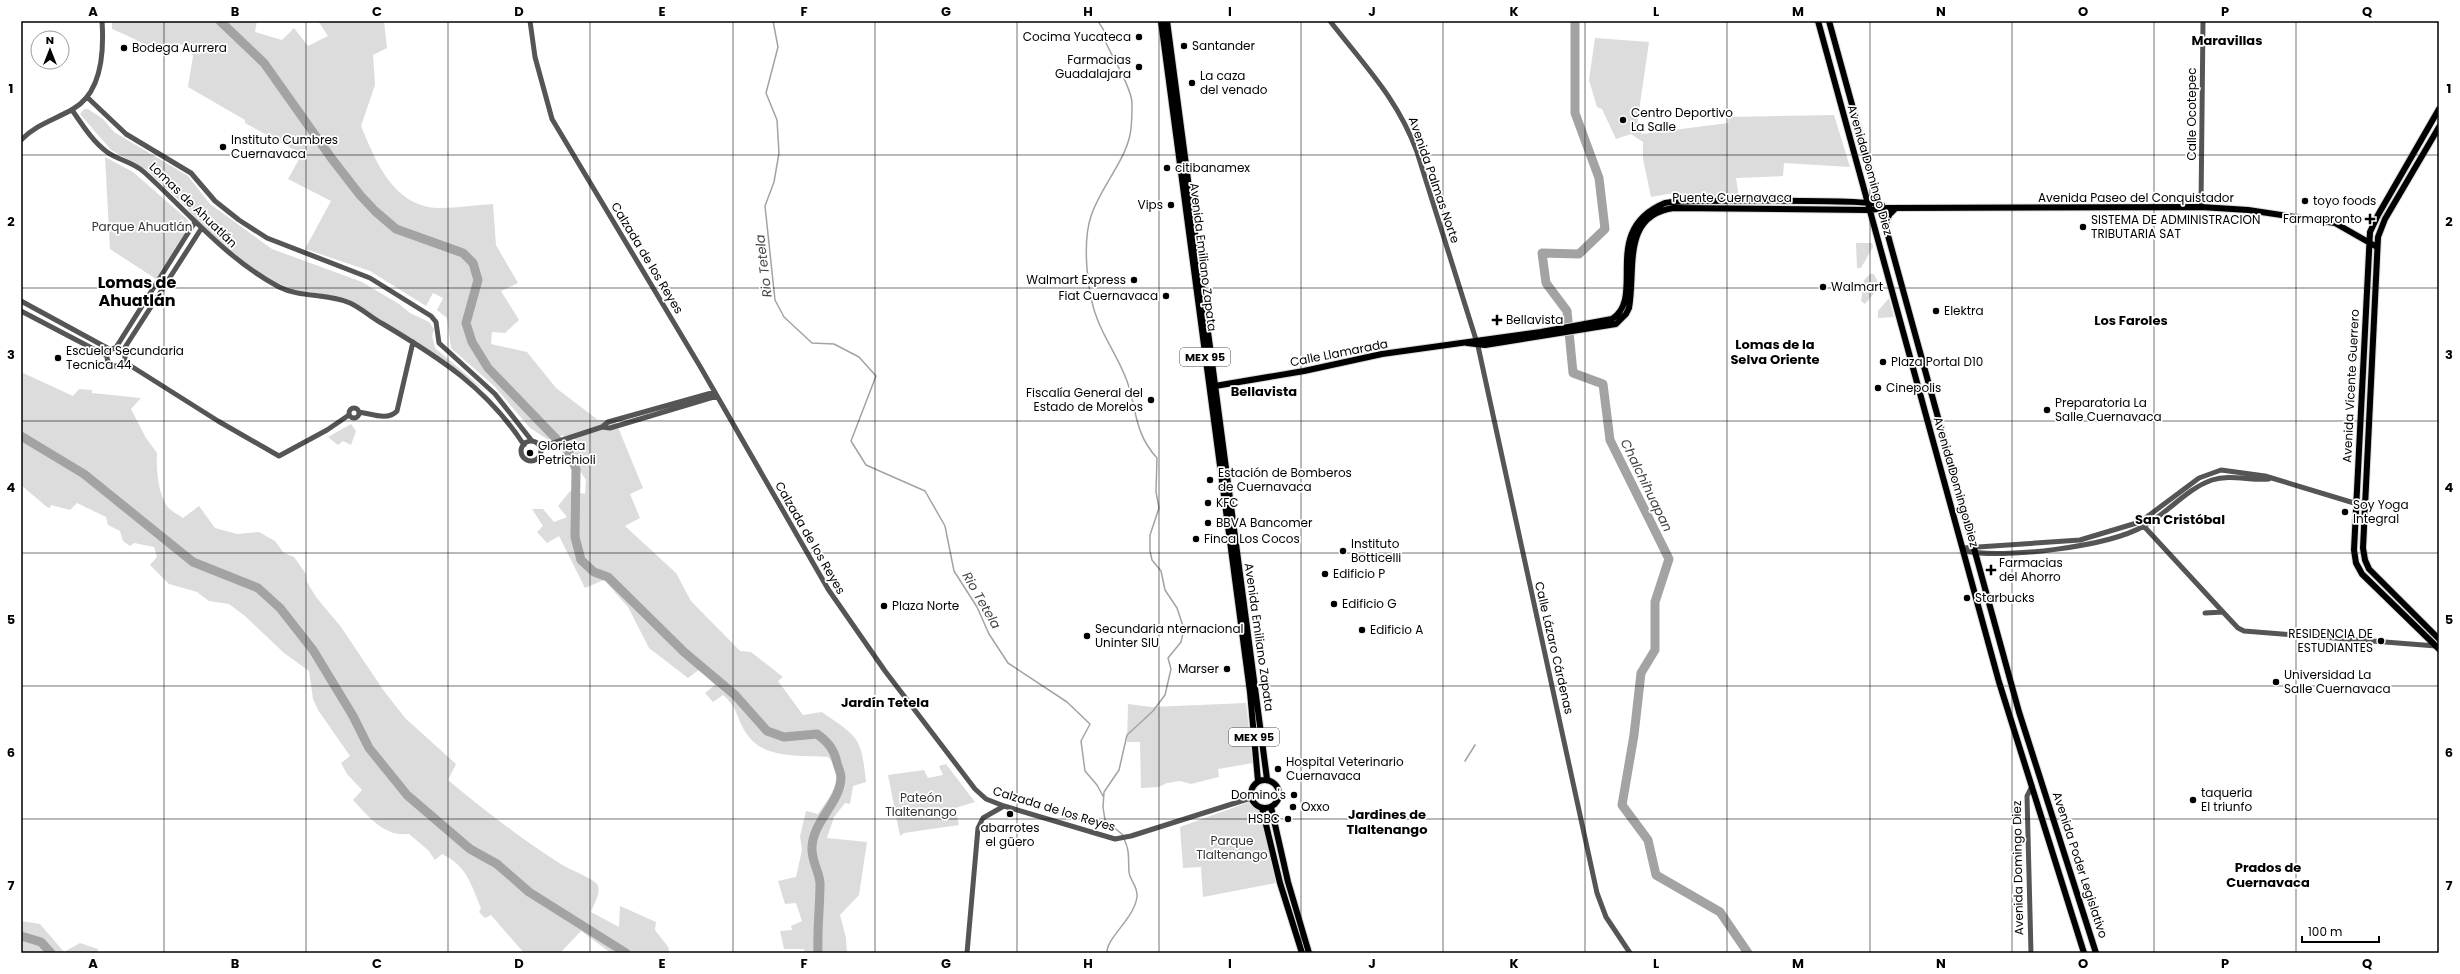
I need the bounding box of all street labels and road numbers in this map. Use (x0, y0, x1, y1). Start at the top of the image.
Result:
street label: Calle Ocotepec (2183, 68, 2200, 160)
street label: Avenida Domingo Diez (1844, 103, 1897, 237)
street label: Avenida Palmas Norte (1405, 114, 1464, 245)
street label: Lomas de Ahuatlán (146, 158, 241, 251)
street label: Avenida Emiliano Zapata (1186, 182, 1221, 332)
street label: Puente Cuernavaca (1672, 189, 1792, 206)
street label: Avenida Paseo del Conquistador (2038, 189, 2235, 206)
street label: Calzada de los Reyes (607, 199, 688, 317)
street label: Avenida Vicente Guerrero (2338, 308, 2363, 463)
street label: Calle Llamarada (1288, 335, 1389, 370)
road number: MEX 95 (1180, 348, 1230, 366)
street label: Avenida Domingo Diez (1930, 415, 1983, 549)
street label: Calzada de los Reyes (771, 478, 850, 597)
street label: Avenida Emiliano Zapata (1241, 562, 1278, 712)
street label: Calle Lázaro Cárdenas (1531, 580, 1578, 716)
road number: MEX 95 (1229, 728, 1279, 746)
street label: Calzada de los Reyes (991, 782, 1118, 835)
street label: Avenida Poder Legislativo (2049, 789, 2112, 940)
street label: Avenida Domingo Diez (2008, 800, 2027, 936)

